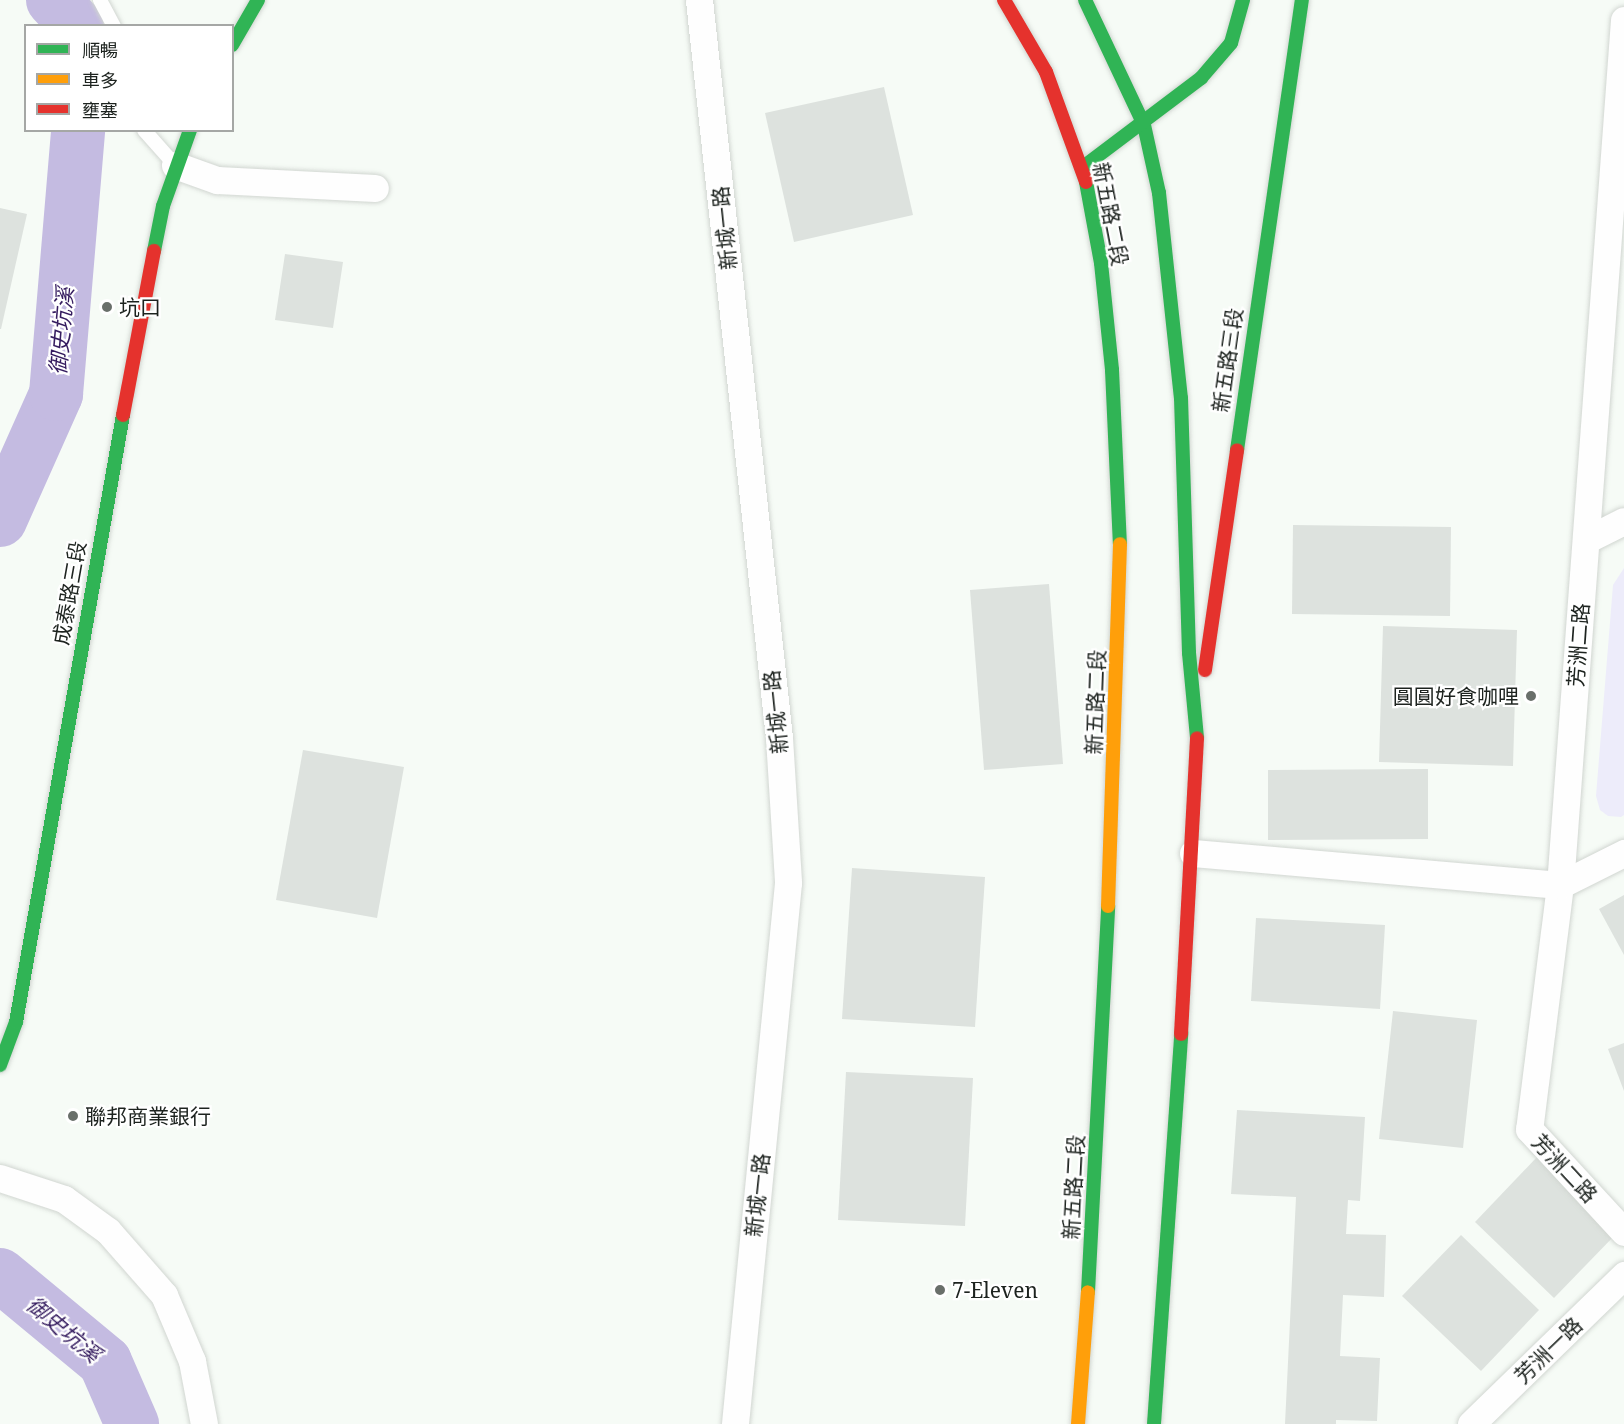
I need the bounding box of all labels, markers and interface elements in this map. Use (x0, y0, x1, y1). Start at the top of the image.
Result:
legend (24, 24, 234, 132)
text: 順暢 (82, 38, 118, 62)
text: 車多 (82, 68, 118, 92)
text: 壅塞 (82, 98, 118, 122)
street label: 新五路二段 (1089, 160, 1133, 268)
street label: 新城一路 (707, 185, 741, 271)
water label: 御史坑溪 (44, 286, 78, 376)
place label: 坑口 (119, 294, 161, 320)
marker: 坑口 (100, 300, 114, 314)
street label: 新五路三段 (1207, 306, 1247, 414)
street label: 成泰路三段 (47, 539, 91, 647)
street label: 芳洲二路 (1563, 602, 1593, 688)
street label: 新五路二段 (1081, 649, 1109, 755)
street label: 新城一路 (758, 669, 792, 755)
place label: 圓圓好食咖哩 (1393, 683, 1519, 709)
marker: 圓圓好食咖哩 (1524, 689, 1538, 703)
place label: 聯邦商業銀行 (85, 1103, 211, 1129)
marker: 聯邦商業銀行 (66, 1109, 80, 1123)
street label: 芳洲二路 (1527, 1129, 1603, 1207)
street label: 新五路二段 (1058, 1134, 1088, 1240)
street label: 新城一路 (740, 1152, 774, 1238)
place label: 7-Eleven (952, 1277, 1038, 1303)
marker: 7-Eleven (933, 1283, 947, 1297)
water label: 御史坑溪 (22, 1291, 106, 1367)
street label: 芳洲一路 (1509, 1312, 1587, 1388)

